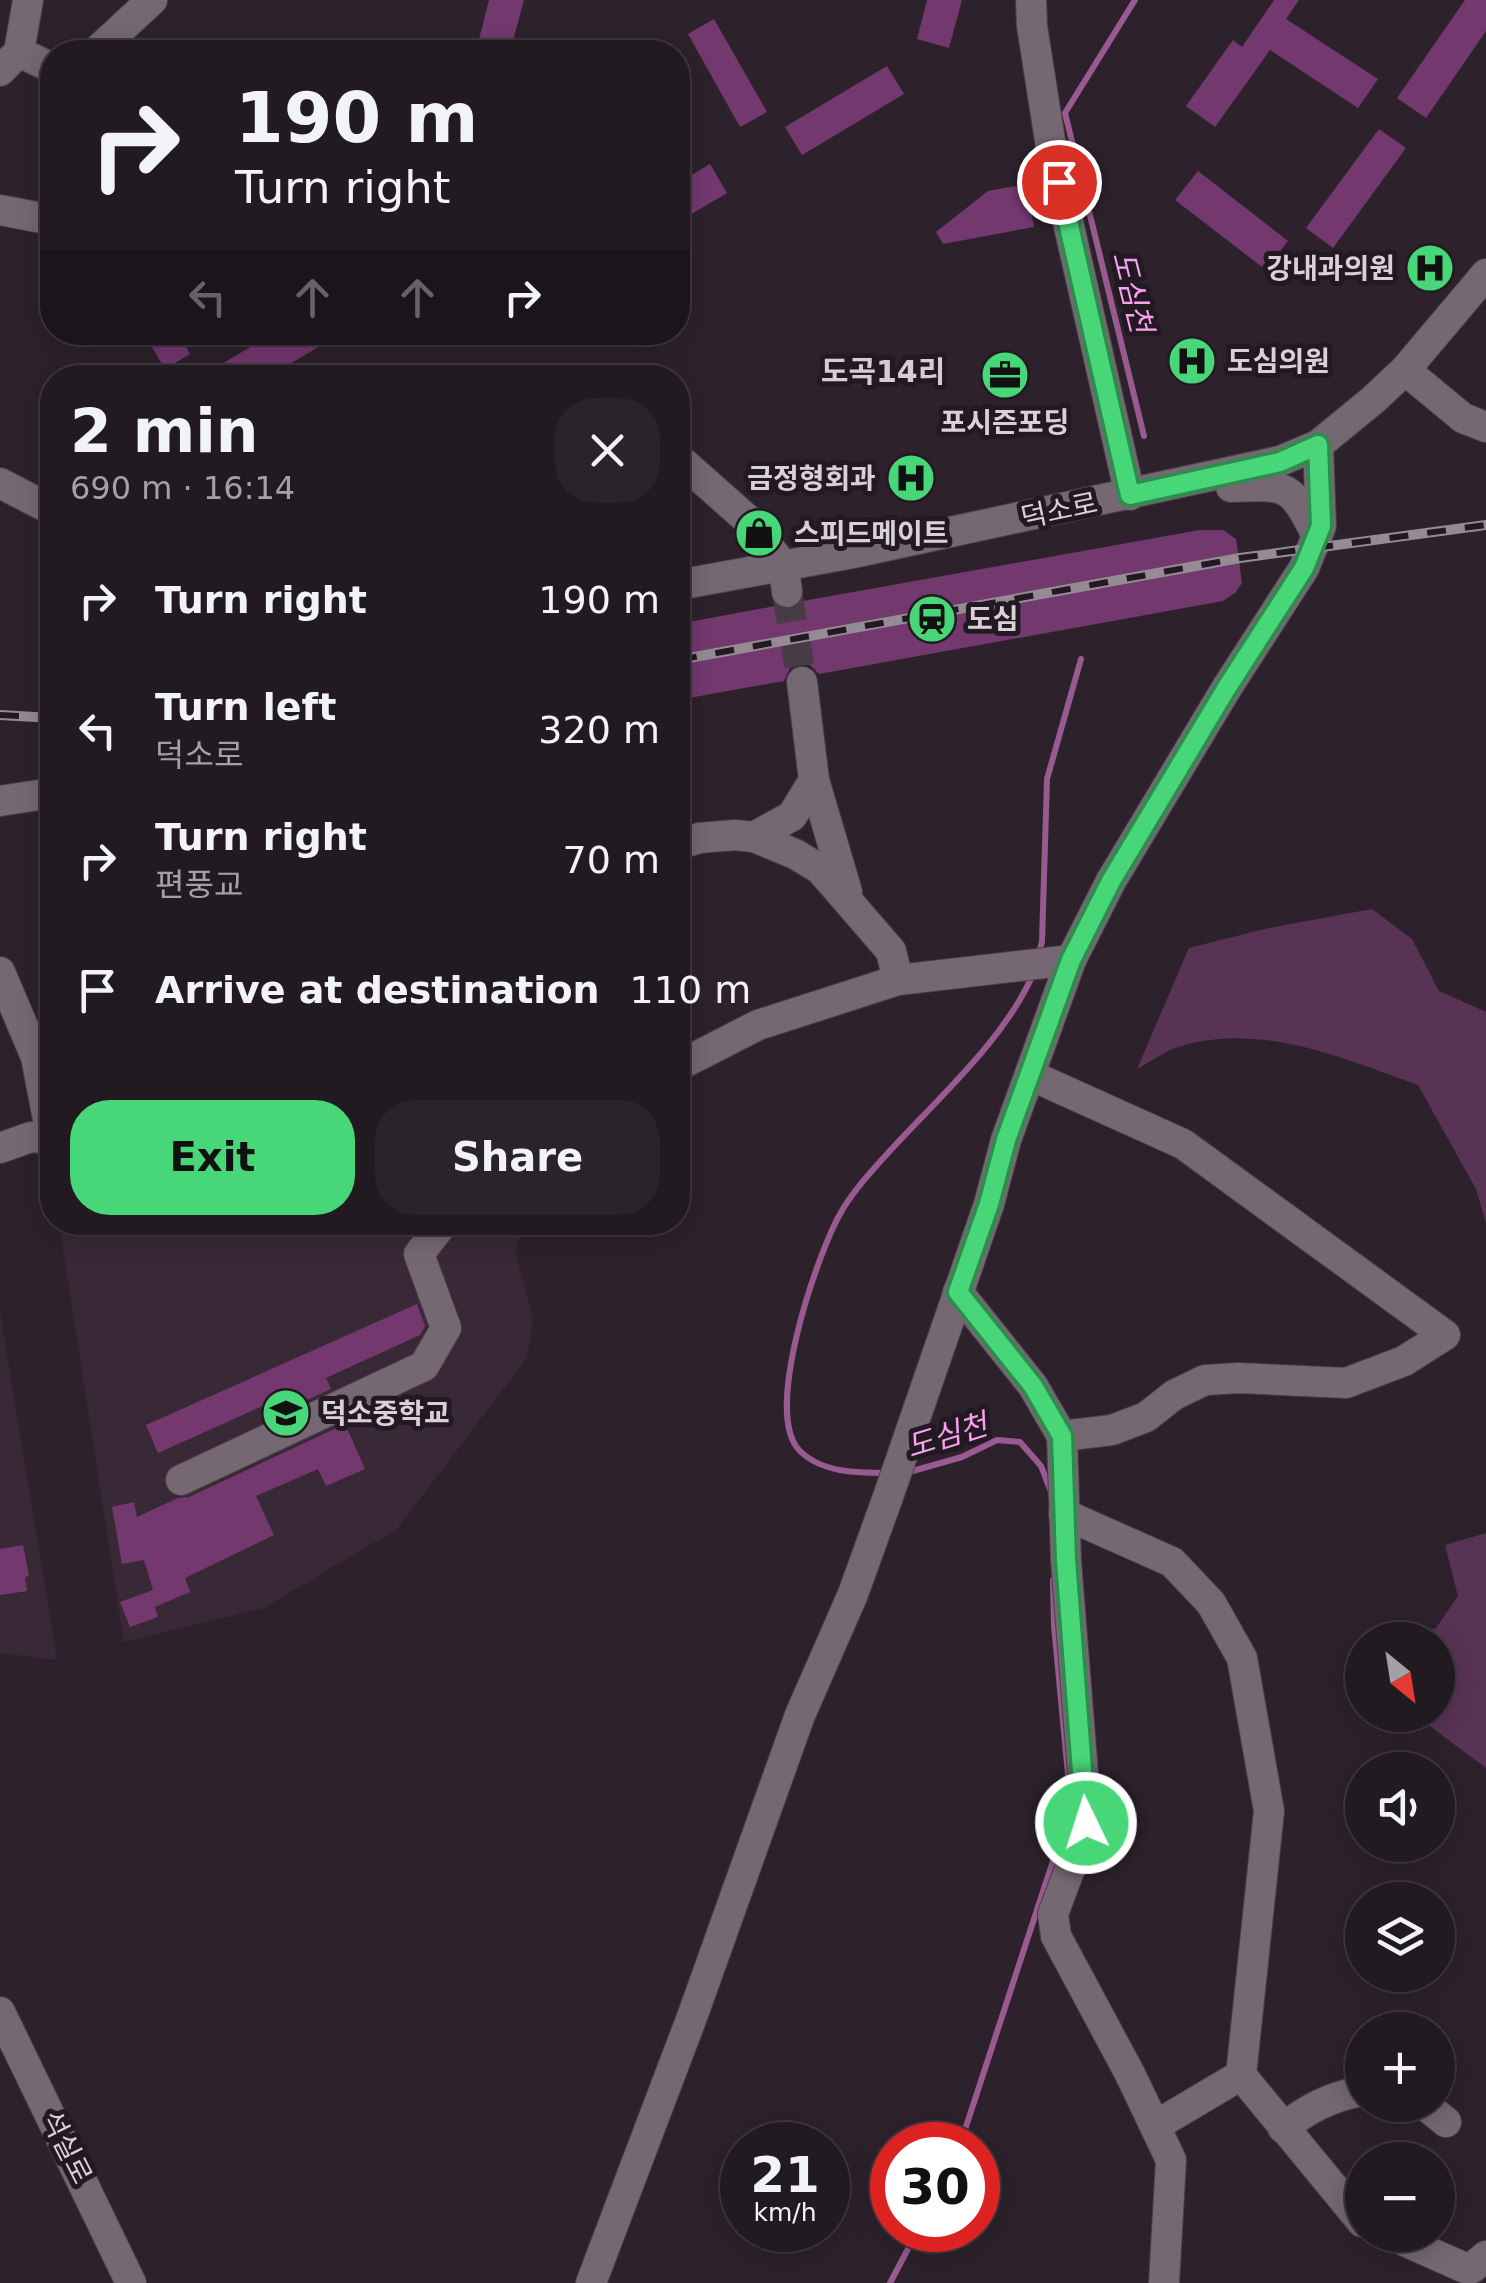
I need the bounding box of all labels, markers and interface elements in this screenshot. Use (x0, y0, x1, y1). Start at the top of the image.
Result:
text: 190 m (235, 77, 478, 159)
icon: right (70, 80, 200, 210)
pin (1017, 140, 1102, 225)
icon: arrive (1032, 155, 1087, 210)
text: Turn right (235, 161, 450, 214)
hospital icon: 강내과의원 (1404, 242, 1456, 294)
water label: 도심천 (1105, 247, 1160, 340)
place label: 강내과의원 (1266, 252, 1395, 285)
icon: left (180, 270, 235, 325)
icon: ahead (285, 270, 340, 325)
icon: ahead (390, 270, 445, 325)
icon: right (495, 270, 550, 325)
hospital icon: 도심의원 (1166, 335, 1218, 387)
place label: 도심의원 (1227, 345, 1330, 378)
office icon: 포시즌포딩 (979, 349, 1031, 401)
district label: 도곡14리 (821, 354, 945, 389)
text: 2 min (70, 396, 258, 466)
button: close (555, 398, 660, 503)
place label: 포시즌포딩 (941, 406, 1069, 439)
hospital icon: 금정형회과 (885, 452, 937, 504)
place label: 금정형회과 (747, 462, 876, 495)
text: 690 m · 16:14 (70, 469, 295, 507)
street label: 덕소로 (1018, 486, 1100, 535)
shop icon: 스피드메이트 (733, 507, 785, 559)
place label: 스피드메이트 (794, 517, 949, 550)
icon: right (70, 573, 125, 628)
text: Turn right (155, 578, 367, 622)
text: 190 m (538, 578, 660, 622)
station icon: 도심 (906, 593, 958, 645)
place label: 도심 (967, 603, 1019, 636)
text: Turn left (155, 685, 336, 729)
icon: left (70, 703, 125, 758)
text: 320 m (538, 708, 660, 752)
text: 덕소로 (155, 736, 243, 774)
text: Turn right (155, 815, 367, 859)
icon: right (70, 833, 125, 888)
text: 70 m (563, 838, 660, 882)
text: 편풍교 (155, 866, 243, 904)
icon: arrive (70, 963, 125, 1018)
text: Arrive at destination (155, 968, 600, 1012)
text: 110 m (630, 968, 751, 1012)
button: Exit (70, 1100, 355, 1215)
button: Share (375, 1100, 660, 1215)
school or university icon: 덕소중학교 (260, 1387, 312, 1439)
place label: 덕소중학교 (321, 1397, 450, 1430)
water label: 도심천 (902, 1406, 995, 1464)
north arrow (1345, 1622, 1455, 1732)
map controls (1345, 1622, 1455, 2252)
button: sound (1345, 1752, 1455, 1862)
position arrow (1034, 1771, 1138, 1875)
button: layers (1345, 1882, 1455, 1992)
button: + (1345, 2012, 1455, 2122)
street label: 석실로 (34, 2105, 99, 2189)
speed limit sign: 30 (870, 2122, 1000, 2252)
button: − (1345, 2142, 1455, 2252)
text: 21 (750, 2146, 820, 2204)
text: km/h (753, 2198, 817, 2227)

